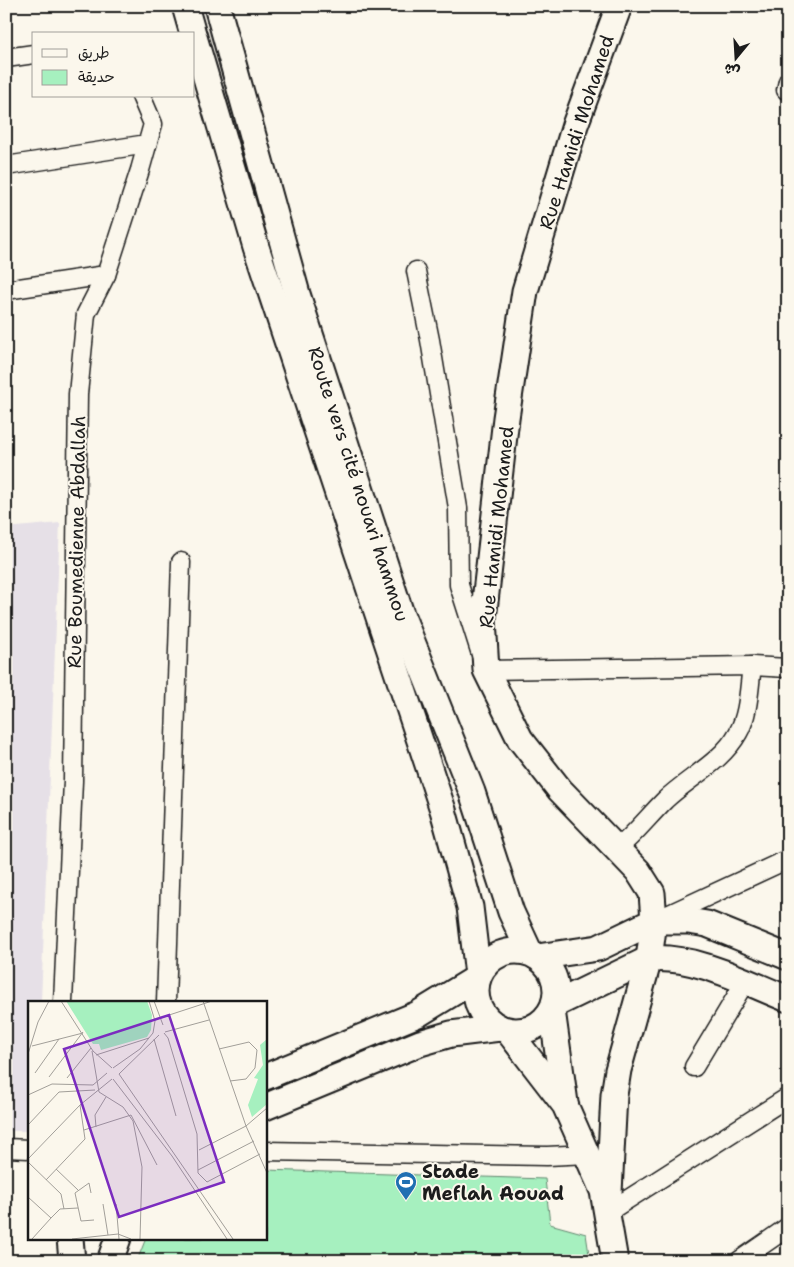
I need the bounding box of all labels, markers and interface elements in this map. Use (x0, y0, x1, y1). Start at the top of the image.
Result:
legend (32, 32, 195, 98)
street label: Rue Hamidi Mohamed (533, 32, 620, 233)
north arrow (712, 32, 762, 82)
text: طريق (78, 43, 110, 63)
text: ش (722, 59, 742, 81)
text: حديقة (78, 67, 115, 87)
street label: Route vers cité nouari hammou (302, 343, 415, 625)
street label: Rue Boumedienne Abdallah (62, 415, 91, 669)
street label: Rue Hamidi Mohamed (473, 425, 520, 629)
inset map (28, 1001, 266, 1240)
place label: Stade Meflah Aouad (422, 1159, 564, 1206)
sports icon: Stade Meflah Aouad (394, 1170, 418, 1201)

